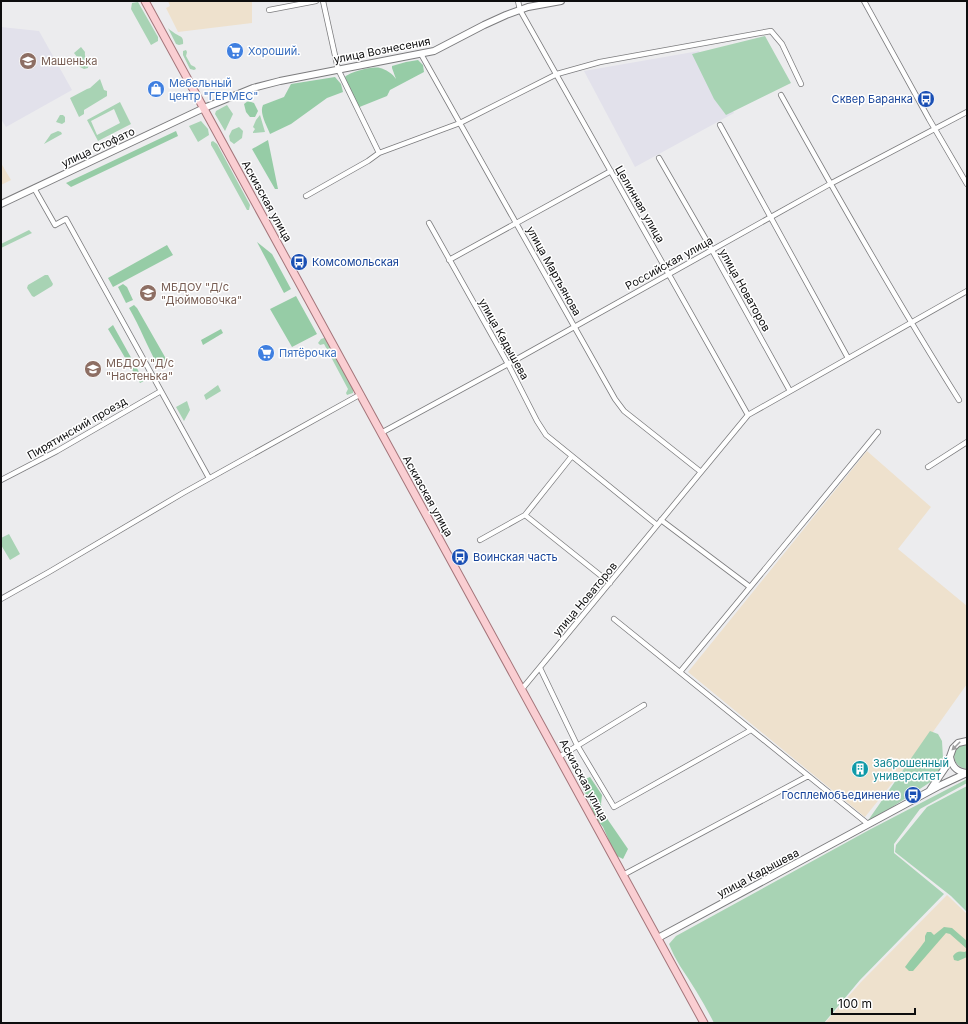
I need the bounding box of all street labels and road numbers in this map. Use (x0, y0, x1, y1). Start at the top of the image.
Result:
street label: улица Вознесения (332, 34, 432, 66)
street label: улица Стофато (59, 124, 137, 170)
street label: Аскизская улица (239, 158, 295, 244)
street label: Целинная улица (612, 163, 668, 245)
street label: улица Мартьянова (524, 224, 584, 318)
street label: Российская улица (623, 233, 715, 293)
street label: улица Новаторов (716, 246, 774, 334)
street label: улица Кадышева (476, 296, 532, 382)
street label: Пирятинский проезд (25, 394, 129, 462)
street label: Аскизская улица (400, 453, 456, 539)
street label: улица Новаторов (550, 559, 620, 639)
street label: Аскизская улица (557, 737, 611, 823)
street label: улица Кадышева (715, 846, 801, 900)

